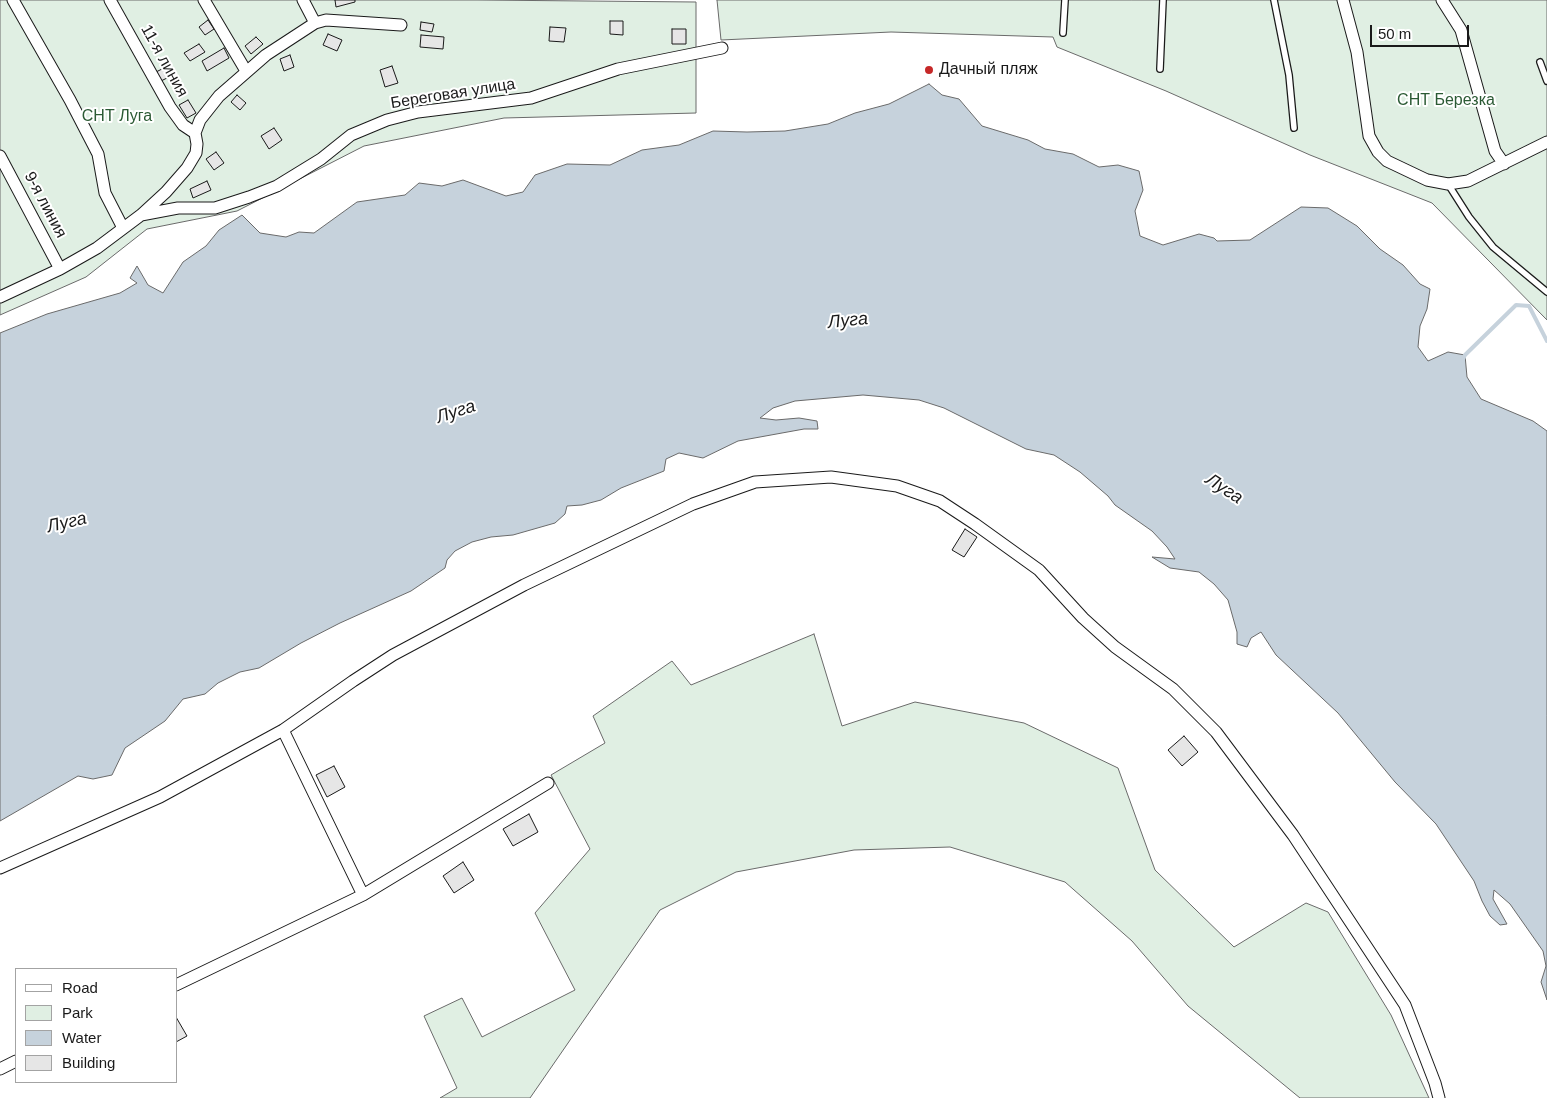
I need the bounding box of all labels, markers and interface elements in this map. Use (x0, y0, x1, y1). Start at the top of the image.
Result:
scale bar (1372, 15, 1471, 47)
street label: 11-я линия (136, 21, 192, 101)
text: 50 m (1378, 25, 1411, 42)
place label: Дачный пляж (939, 60, 1038, 80)
marker: Дачный пляж (923, 64, 935, 76)
street label: Береговая улица (389, 75, 517, 113)
park label: СНТ Березка (1397, 91, 1495, 111)
park label: СНТ Луга (82, 107, 152, 127)
street label: 9-я линия (20, 169, 70, 241)
water label: Луга (827, 308, 869, 334)
water label: Луга (434, 396, 478, 428)
water label: Луга (1201, 469, 1247, 509)
water label: Луга (45, 508, 89, 538)
legend (15, 968, 178, 1083)
text: Road (62, 979, 98, 996)
text: Park (62, 1004, 93, 1021)
text: Water (62, 1029, 101, 1046)
text: Building (62, 1054, 115, 1071)

